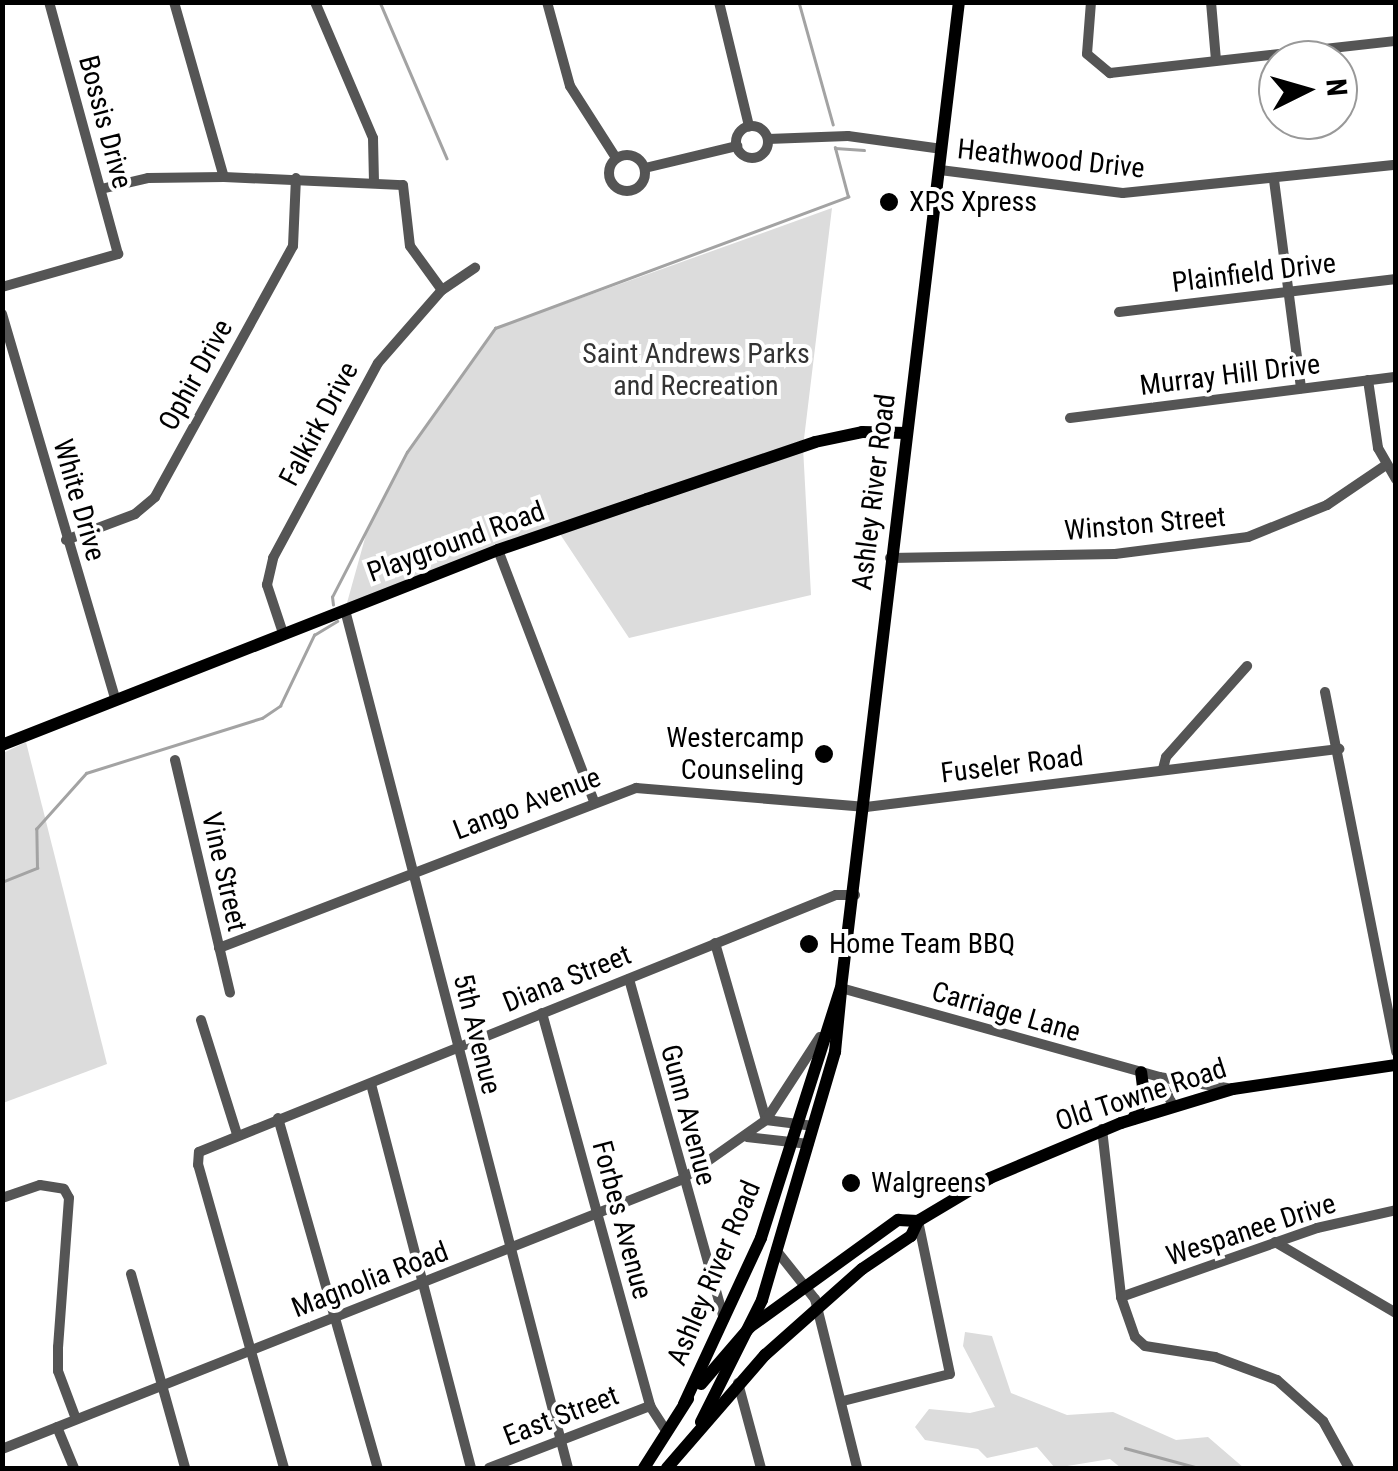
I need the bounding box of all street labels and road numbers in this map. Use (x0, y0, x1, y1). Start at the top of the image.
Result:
street label: Bossis Drive (71, 52, 139, 192)
street label: Heathwood Drive (956, 132, 1146, 186)
street label: Plainfield Drive (1170, 246, 1338, 300)
street label: Ophir Drive (152, 314, 240, 436)
street label: Murray Hill Drive (1138, 347, 1322, 403)
street label: Falkirk Drive (272, 356, 366, 492)
street label: Ashley River Road (845, 392, 903, 592)
street label: White Drive (46, 435, 112, 565)
street label: Playground Road (363, 494, 549, 590)
street label: Winston Street (1063, 500, 1227, 548)
street label: Fuseler Road (939, 740, 1085, 790)
street label: Lango Avenue (449, 761, 605, 847)
street label: Vine Street (194, 809, 254, 935)
street label: Diana Street (498, 938, 636, 1020)
street label: 5th Avenue (446, 970, 508, 1098)
street label: Carriage Lane (928, 975, 1084, 1049)
street label: Gunn Avenue (653, 1041, 723, 1189)
street label: Old Towne Road (1051, 1051, 1231, 1139)
street label: Forbes Avenue (585, 1137, 659, 1303)
street label: Ashley River Road (660, 1176, 768, 1370)
street label: Wespanee Drive (1162, 1187, 1340, 1273)
street label: Magnolia Road (287, 1235, 453, 1325)
street label: East Street (499, 1379, 623, 1453)

